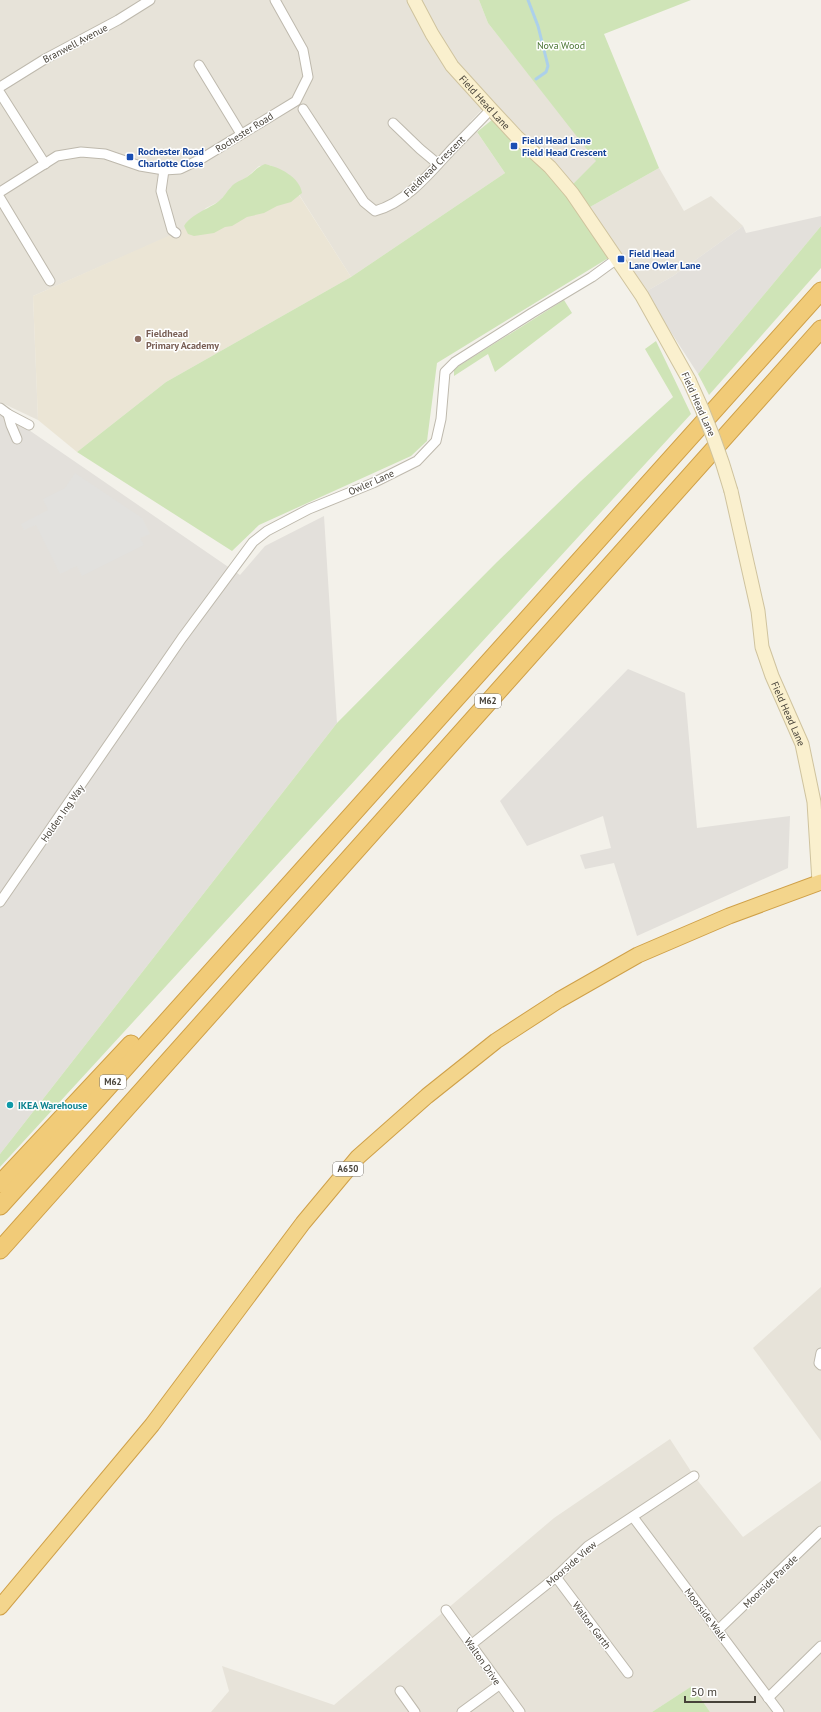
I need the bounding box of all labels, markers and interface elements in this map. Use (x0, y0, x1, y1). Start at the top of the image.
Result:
street label: Branwell Avenue (41, 21, 110, 66)
park label: Nova Wood (537, 39, 585, 52)
street label: Field Head Lane (456, 72, 513, 132)
street label: Rochester Road (213, 110, 276, 155)
street label: Fieldhead Crescent (401, 133, 468, 200)
place label: Field Head Lane Field Head Crescent (522, 134, 607, 159)
marker: Field Head Lane Field Head Crescent (509, 141, 519, 151)
place label: Rochester Road Charlotte Close (138, 145, 204, 170)
marker: Rochester Road Charlotte Close (125, 152, 135, 162)
place label: Field Head Lane Owler Lane (629, 247, 701, 272)
marker: Field Head Lane Owler Lane (616, 254, 626, 264)
place label: Fieldhead Primary Academy (146, 327, 219, 352)
marker: Fieldhead Primary Academy (133, 334, 143, 344)
street label: Field Head Lane (679, 370, 719, 438)
street label: Owler Lane (346, 467, 396, 498)
street label: Field Head Lane (768, 679, 808, 748)
road number: M62 (475, 694, 501, 708)
street label: Holden Ing Way (38, 782, 87, 845)
road number: M62 (100, 1075, 126, 1089)
place label: IKEA Warehouse (18, 1099, 87, 1112)
marker: IKEA Warehouse (5, 1100, 15, 1110)
road number: A650 (333, 1162, 363, 1176)
street label: Moorside View (544, 1538, 600, 1589)
street label: Moorside Parade (740, 1552, 800, 1611)
street label: Moorside Walk (682, 1585, 730, 1643)
street label: Walton Garth (570, 1599, 614, 1652)
street label: Walton Drive (462, 1635, 504, 1688)
scale bar (685, 1678, 755, 1704)
text: 50 m (691, 1684, 717, 1699)

